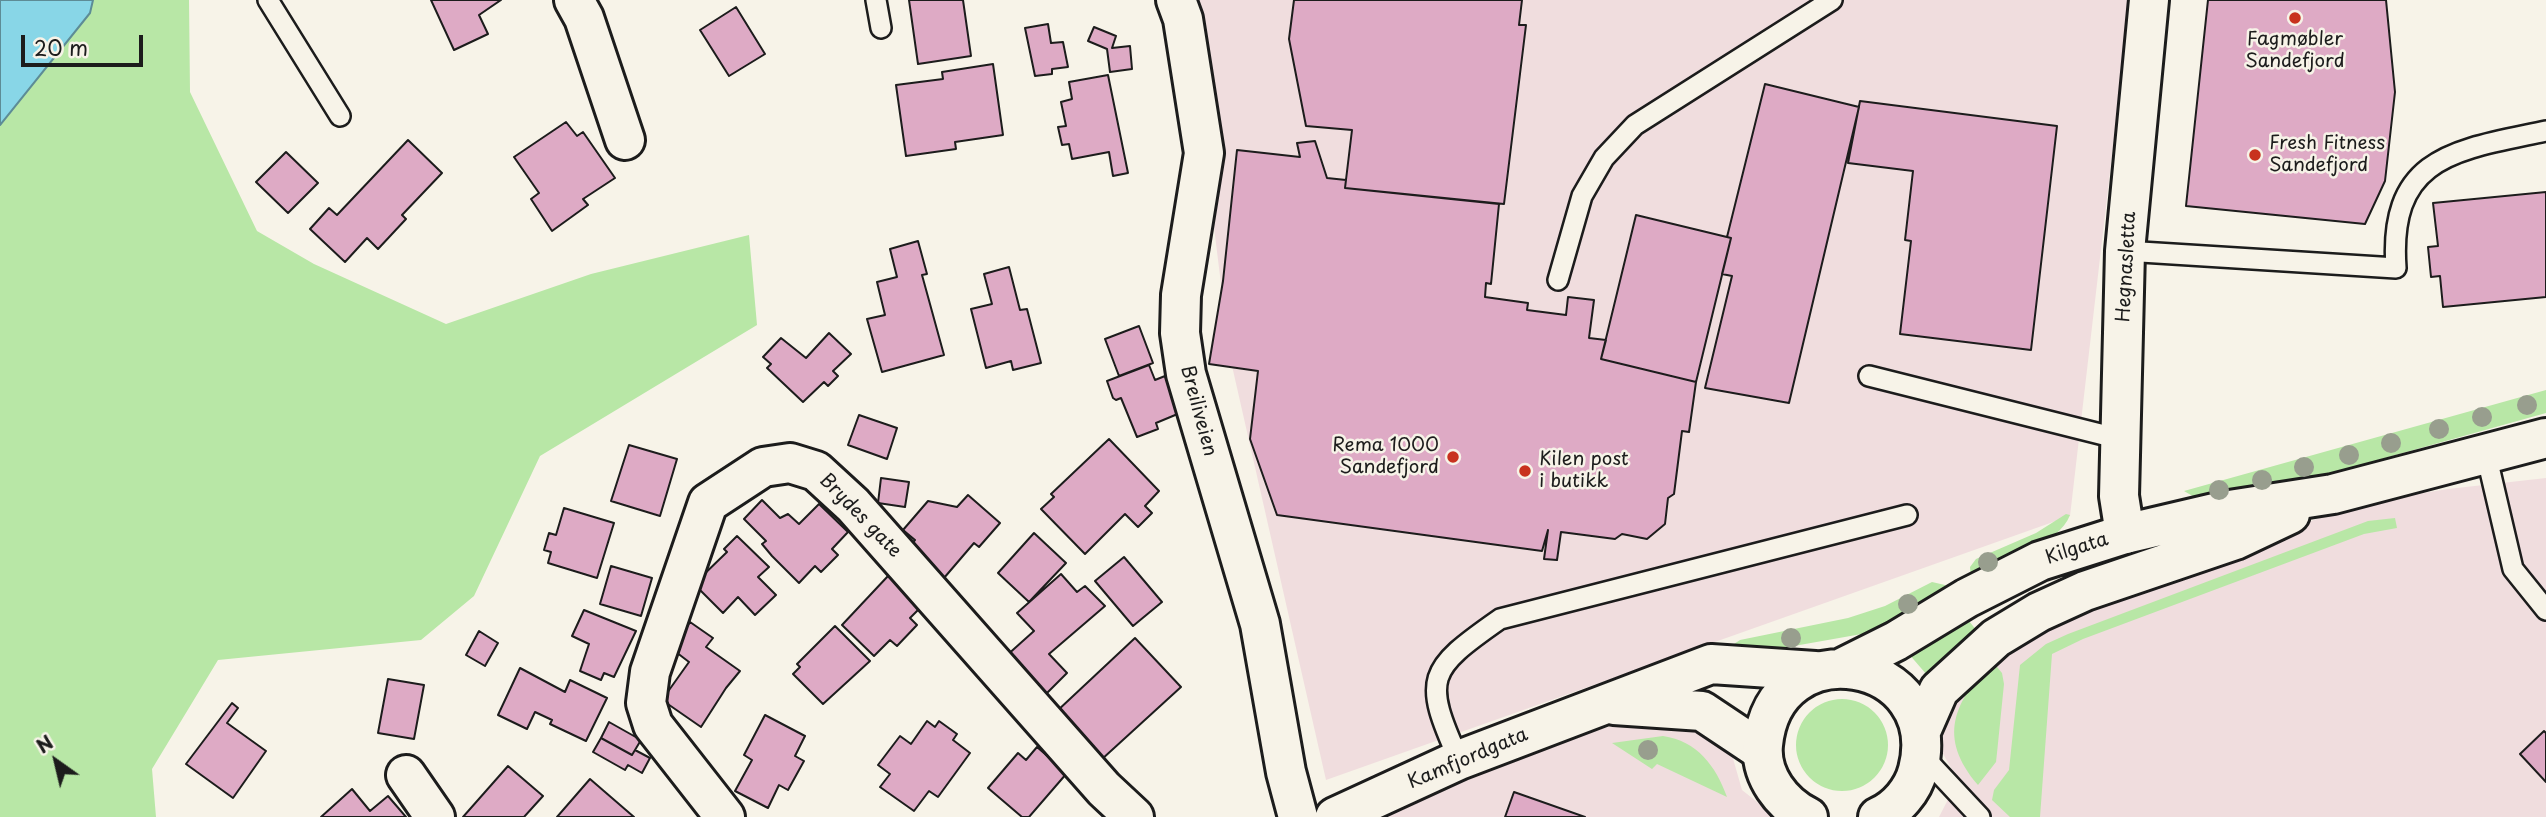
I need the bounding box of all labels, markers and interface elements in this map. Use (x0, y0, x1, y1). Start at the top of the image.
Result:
marker: Fagmøbler Sandefjord (2287, 10, 2303, 26)
scale bar (24, 21, 147, 65)
place label: Fagmøbler Sandefjord (2245, 29, 2345, 73)
text: 20 m (34, 31, 88, 63)
place label: Fresh Fitness Sandefjord (2269, 133, 2385, 177)
marker: Fresh Fitness Sandefjord (2247, 147, 2263, 163)
street label: Hegnasletta (2113, 211, 2141, 323)
street label: Breiliveien (1175, 363, 1221, 459)
place label: Rema 1000 Sandefjord (1332, 435, 1439, 479)
marker: Rema 1000 Sandefjord (1445, 449, 1461, 465)
place label: Kilen post i butikk (1539, 449, 1629, 493)
marker: Kilen post i butikk (1517, 463, 1533, 479)
street label: Brydes gate (814, 469, 906, 563)
street label: Kilgata (2043, 528, 2111, 570)
street label: Kamfjordgata (1405, 723, 1531, 795)
north arrow (21, 726, 91, 796)
text: N (30, 728, 58, 759)

